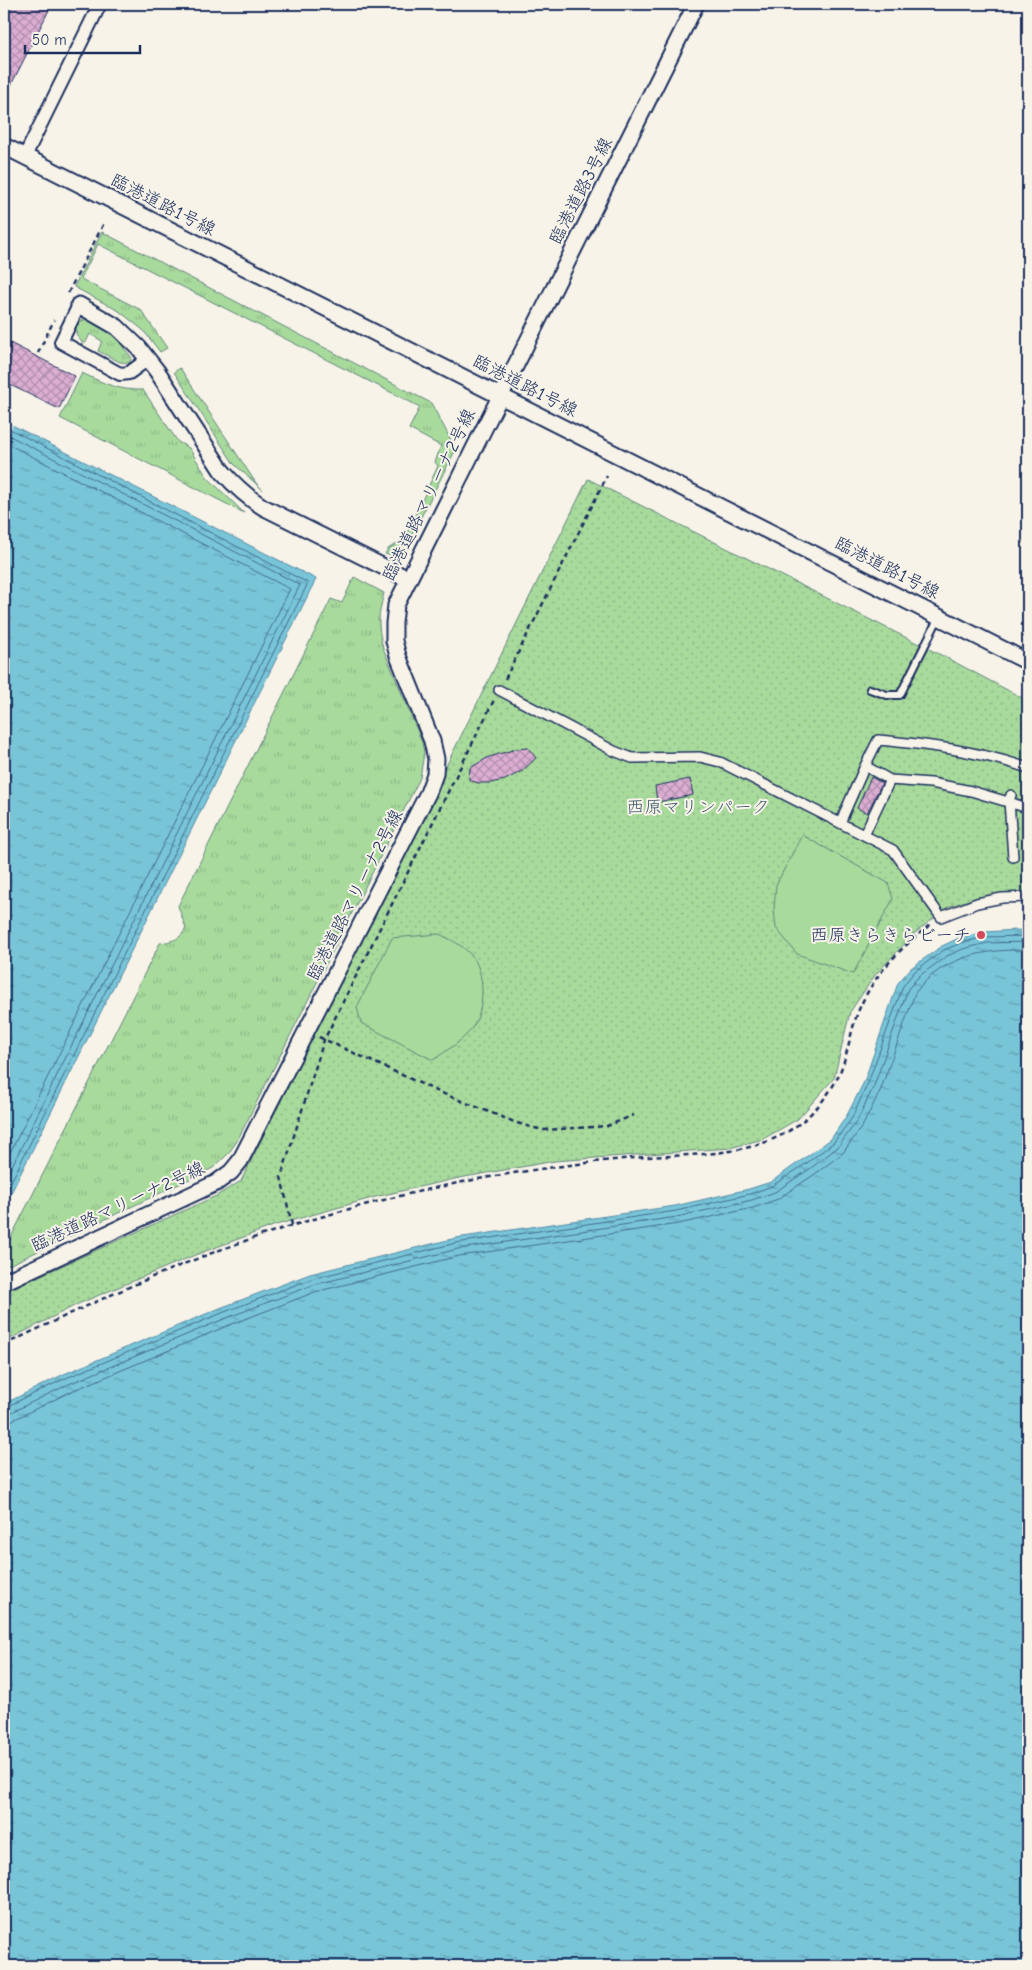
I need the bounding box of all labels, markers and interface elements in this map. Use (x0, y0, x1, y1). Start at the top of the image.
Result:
scale bar (25, 22, 140, 54)
text: 50 m (32, 31, 67, 49)
street label: 臨港道路3号線 (545, 134, 617, 248)
street label: 臨港道路1号線 (107, 170, 219, 240)
street label: 臨港道路1号線 (469, 351, 581, 421)
street label: 臨港道路マリーナ2号線 (378, 405, 480, 585)
street label: 臨港道路1号線 (831, 533, 943, 603)
park label: 西原マリンパーク (626, 797, 770, 818)
street label: 臨港道路マリーナ2号線 (303, 806, 407, 984)
place label: 西原きらきらビーチ (810, 925, 971, 946)
marker: 西原きらきらビーチ (975, 929, 987, 941)
street label: 臨港道路マリーナ2号線 (28, 1157, 208, 1257)

